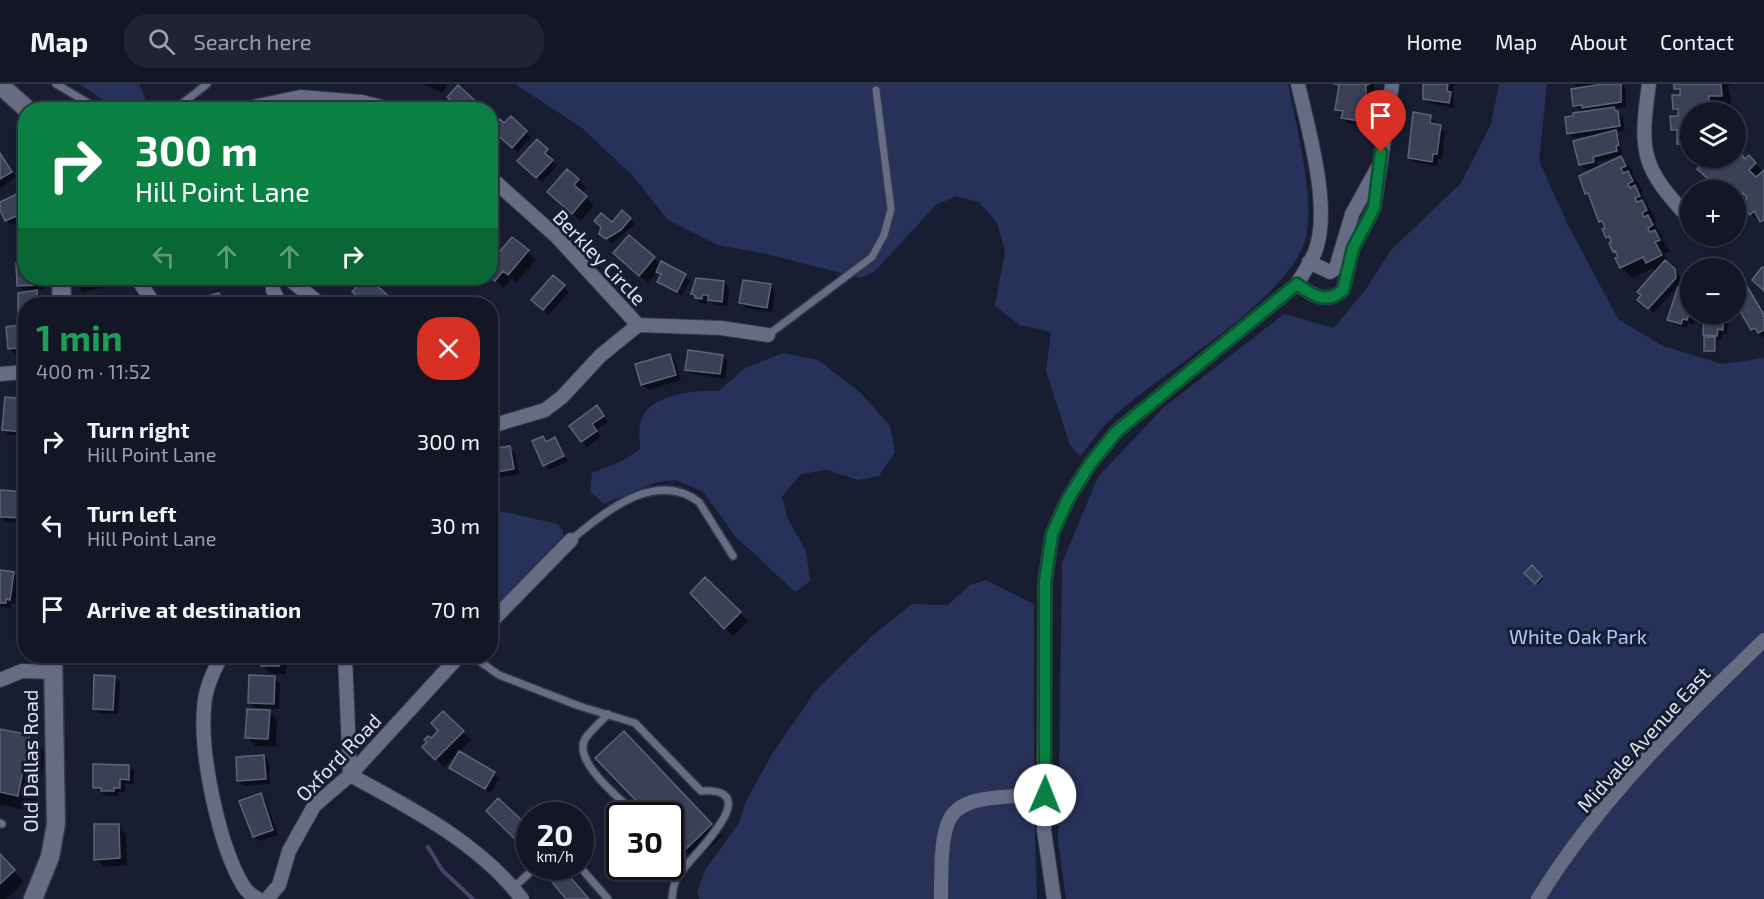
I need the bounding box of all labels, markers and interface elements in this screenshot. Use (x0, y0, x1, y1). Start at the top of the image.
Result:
search box (124, 14, 544, 68)
text: Map (30, 24, 88, 58)
icon: search (145, 25, 178, 58)
text: Search here (193, 28, 312, 54)
text: Home (1406, 29, 1462, 54)
text: Map (1495, 29, 1537, 54)
text: About (1570, 29, 1627, 54)
text: Contact (1660, 29, 1734, 54)
pin (1355, 90, 1406, 152)
icon: arrive (1364, 99, 1397, 132)
map controls (1680, 102, 1746, 324)
button: layers (1680, 102, 1746, 168)
text: 300 m (135, 124, 258, 174)
icon: right (36, 126, 114, 204)
text: Hill Point Lane (135, 175, 310, 207)
button: + (1680, 180, 1746, 246)
street label: Berkley Circle (549, 204, 651, 310)
icon: left (147, 240, 180, 273)
icon: ahead (210, 240, 243, 273)
icon: ahead (273, 240, 306, 273)
icon: right (336, 240, 369, 273)
button: − (1680, 258, 1746, 324)
text: 1 min (36, 315, 123, 358)
button: close (417, 317, 480, 380)
text: 400 m · 11:52 (36, 359, 151, 383)
text: Turn right (87, 416, 189, 442)
icon: right (36, 425, 69, 458)
text: 300 m (417, 428, 480, 454)
text: Hill Point Lane (87, 442, 216, 466)
text: Turn left (87, 500, 176, 526)
icon: left (36, 509, 69, 542)
text: 30 m (430, 512, 480, 538)
text: Hill Point Lane (87, 526, 216, 550)
icon: arrive (36, 593, 69, 626)
text: Arrive at destination (87, 596, 301, 622)
text: 70 m (431, 596, 480, 622)
park label: White Oak Park (1509, 624, 1647, 648)
street label: Midvale Avenue East (1571, 661, 1715, 817)
street label: Old Dallas Road (18, 689, 42, 833)
street label: Oxford Road (290, 708, 386, 806)
position arrow (1013, 763, 1077, 827)
speed limit sign: 30 (606, 802, 684, 880)
text: 20 (537, 816, 573, 852)
text: km/h (536, 847, 574, 865)

